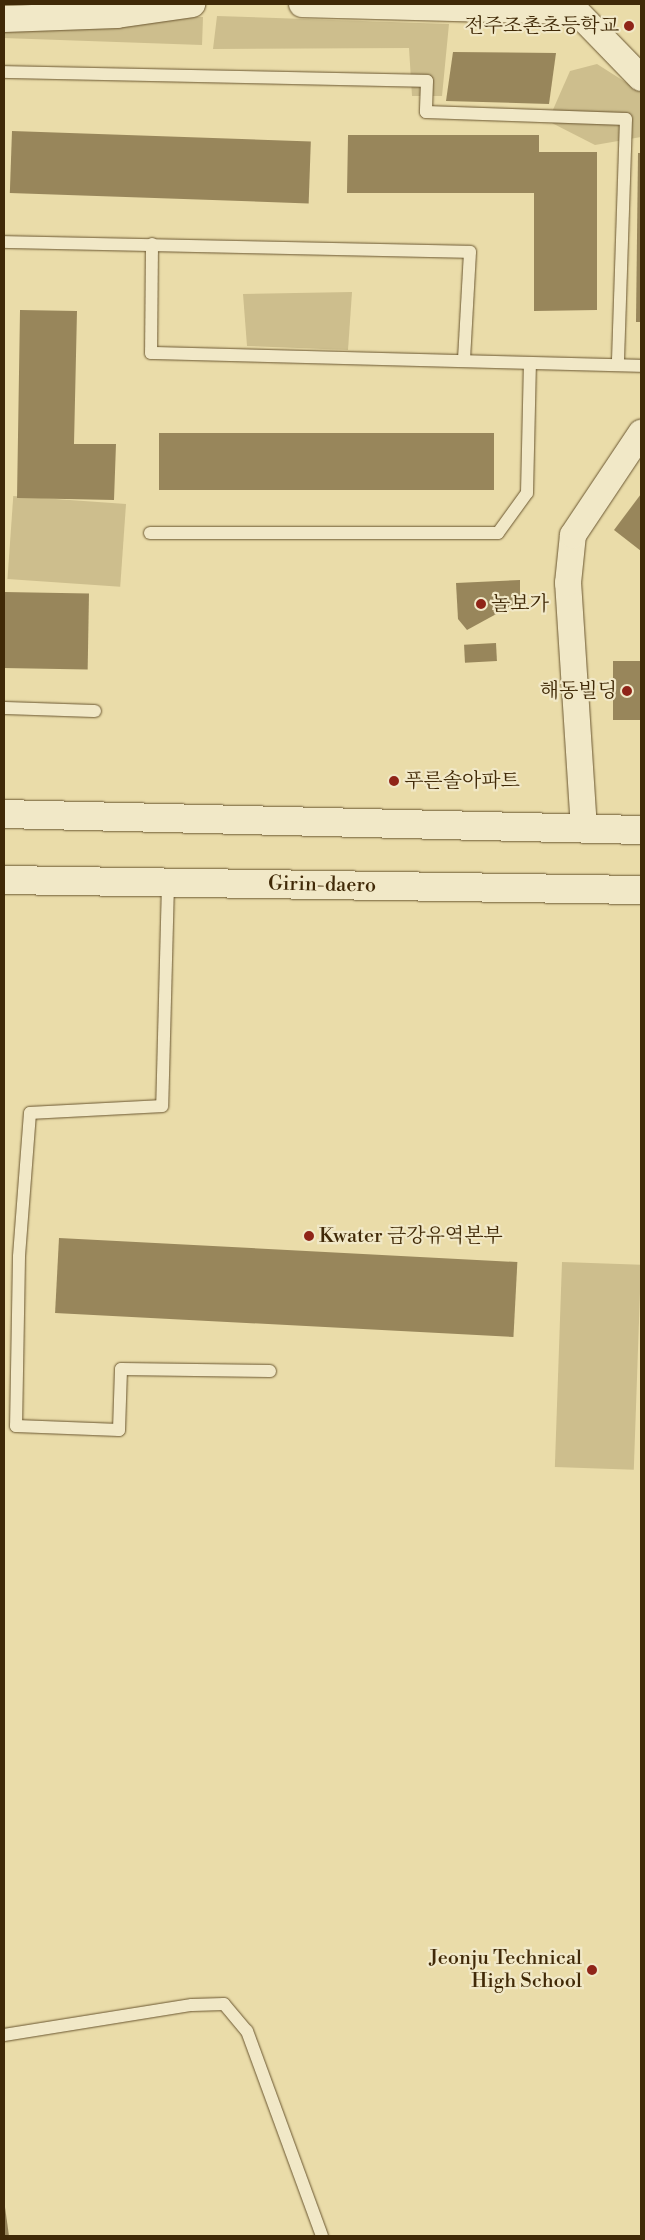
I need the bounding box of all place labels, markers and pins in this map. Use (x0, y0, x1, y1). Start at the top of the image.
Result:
place label: 전주조촌초등학교 (464, 14, 619, 38)
marker: 전주조촌초등학교 (623, 20, 635, 32)
place label: 놀보가 (491, 592, 549, 616)
marker: 놀보가 (475, 598, 487, 610)
place label: 해동빌딩 (540, 679, 617, 703)
marker: 해동빌딩 (621, 685, 633, 697)
place label: 푸른솔아파트 (404, 769, 520, 793)
marker: 푸른솔아파트 (388, 775, 400, 787)
place label: Kwater 금강유역본부 (319, 1224, 503, 1248)
marker: Kwater 금강유역본부 (303, 1230, 315, 1242)
place label: Jeonju Technical High School (429, 1946, 582, 1993)
marker: Jeonju Technical High School (586, 1964, 598, 1976)

